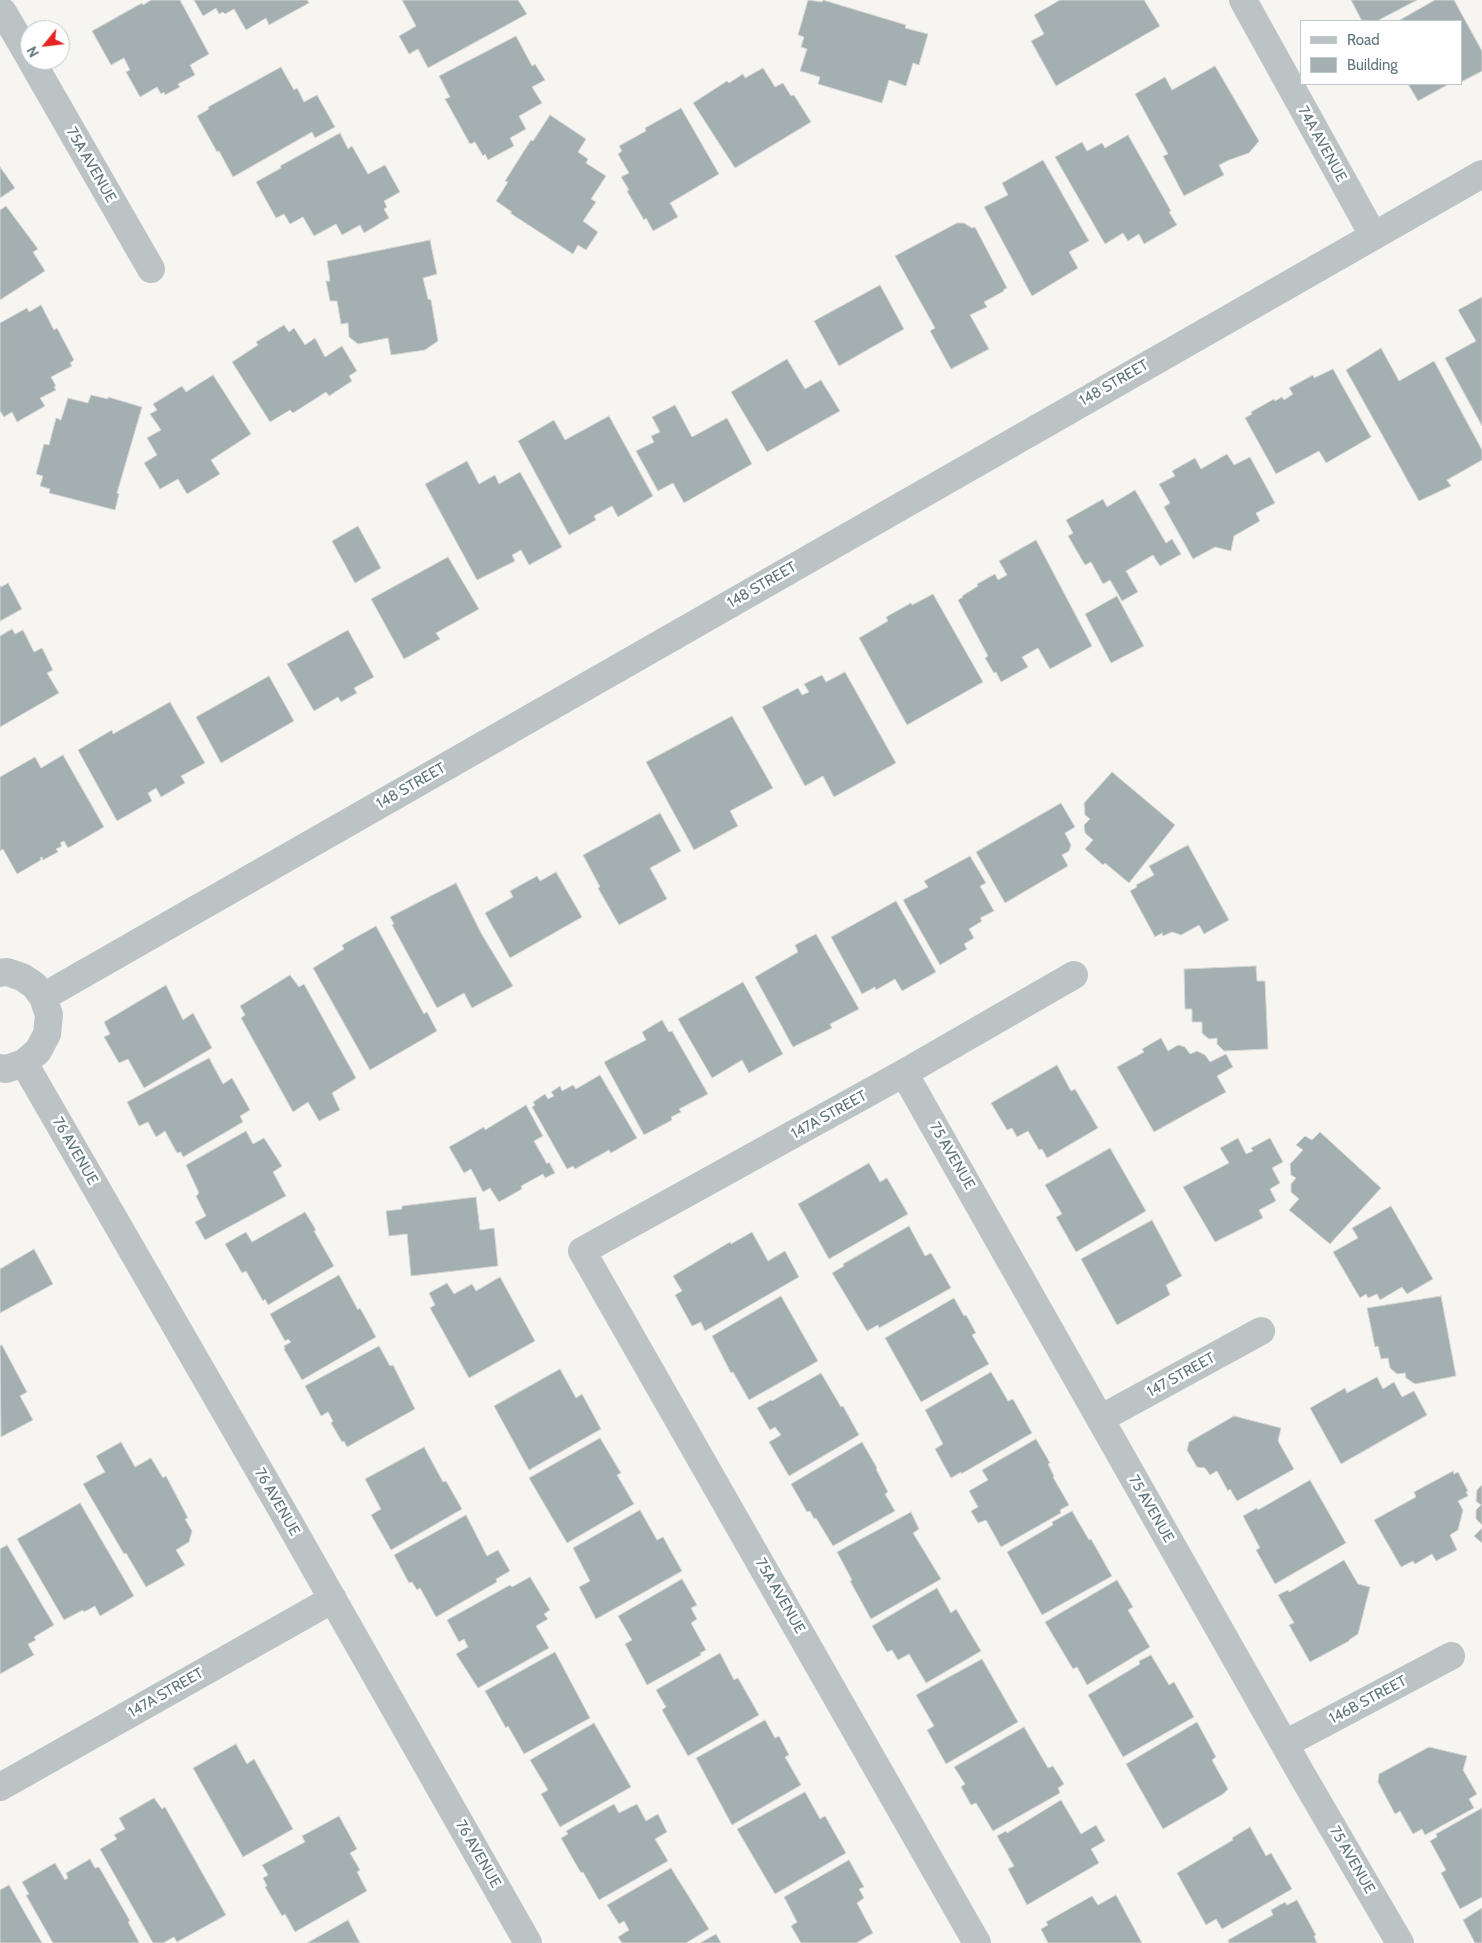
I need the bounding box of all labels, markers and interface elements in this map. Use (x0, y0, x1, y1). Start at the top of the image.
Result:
north arrow (20, 20, 70, 70)
legend (1300, 20, 1462, 85)
text: Road (1347, 31, 1380, 49)
text: N (22, 43, 43, 60)
text: Building (1347, 56, 1398, 74)
street label: 74A AVENUE (1294, 103, 1350, 185)
street label: 75A AVENUE (62, 124, 120, 206)
street label: 148 STREET (1076, 356, 1152, 410)
street label: 148 STREET (724, 558, 800, 612)
street label: 148 STREET (373, 759, 449, 813)
street label: 147A STREET (788, 1087, 870, 1143)
street label: 76 AVENUE (49, 1114, 101, 1188)
street label: 75 AVENUE (926, 1119, 978, 1193)
street label: 147 STREET (1144, 1349, 1218, 1401)
street label: 76 AVENUE (251, 1465, 303, 1539)
street label: 75 AVENUE (1125, 1472, 1177, 1546)
street label: 75A AVENUE (751, 1555, 809, 1637)
street label: 147A STREET (125, 1664, 207, 1722)
street label: 146B STREET (1326, 1672, 1410, 1728)
street label: 76 AVENUE (452, 1817, 504, 1891)
street label: 75 AVENUE (1326, 1823, 1378, 1897)

